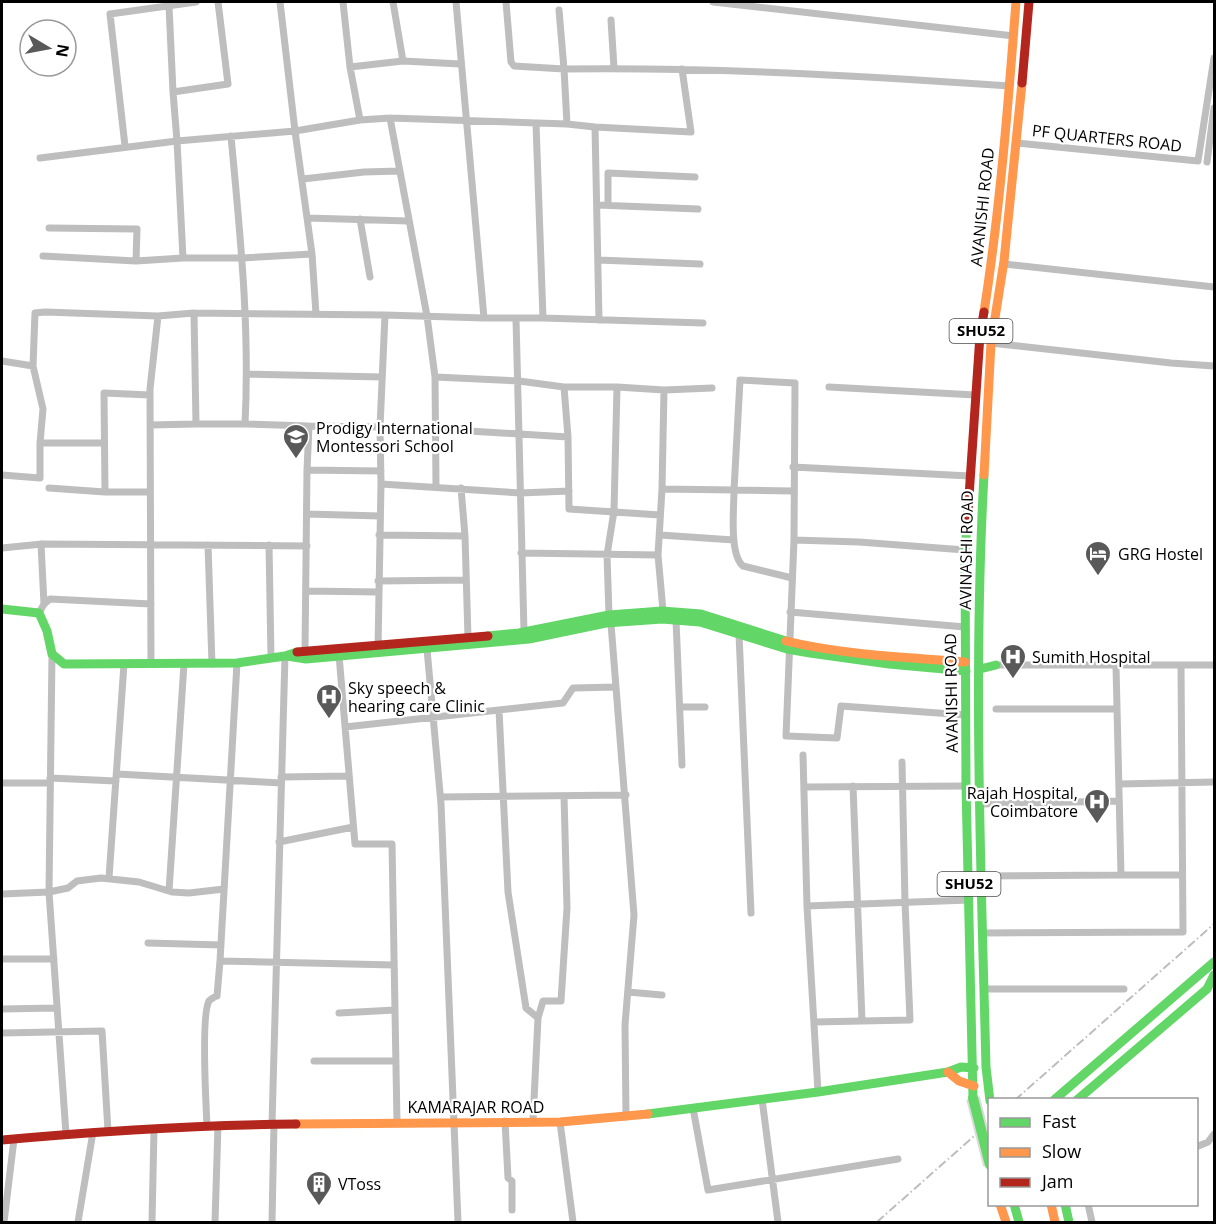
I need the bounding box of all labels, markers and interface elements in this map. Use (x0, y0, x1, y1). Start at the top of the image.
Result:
north arrow (18, 18, 78, 78)
text: N (51, 42, 75, 59)
street label: PF QUARTERS ROAD (1031, 119, 1183, 157)
street label: AVANISHI ROAD (965, 146, 999, 268)
road number: SHU52 (950, 319, 1012, 343)
place label: Prodigy International Montessori School (316, 417, 473, 457)
school or university icon: Prodigy International Montessori School (281, 422, 311, 460)
street label: AVINASHI ROAD (954, 490, 978, 610)
hotel icon: GRG Hostel (1083, 539, 1113, 577)
place label: GRG Hostel (1118, 543, 1203, 565)
street label: AVANISHI ROAD (939, 633, 963, 753)
hospital icon: Sumith Hospital (998, 642, 1028, 680)
place label: Sumith Hospital (1032, 646, 1151, 668)
place label: Sky speech & hearing care Clinic (348, 677, 485, 717)
hospital icon: Sky speech & hearing care Clinic (314, 682, 344, 720)
place label: Rajah Hospital, Coimbatore (967, 782, 1078, 822)
hospital icon: Rajah Hospital, Coimbatore (1082, 787, 1112, 825)
road number: SHU52 (938, 872, 1000, 896)
street label: KAMARAJAR ROAD (408, 1096, 544, 1118)
legend (988, 1098, 1198, 1206)
text: Fast (1042, 1109, 1076, 1133)
text: Slow (1042, 1139, 1081, 1163)
building icon: VToss (304, 1169, 334, 1207)
text: Jam (1040, 1169, 1074, 1193)
place label: VToss (338, 1173, 381, 1195)

